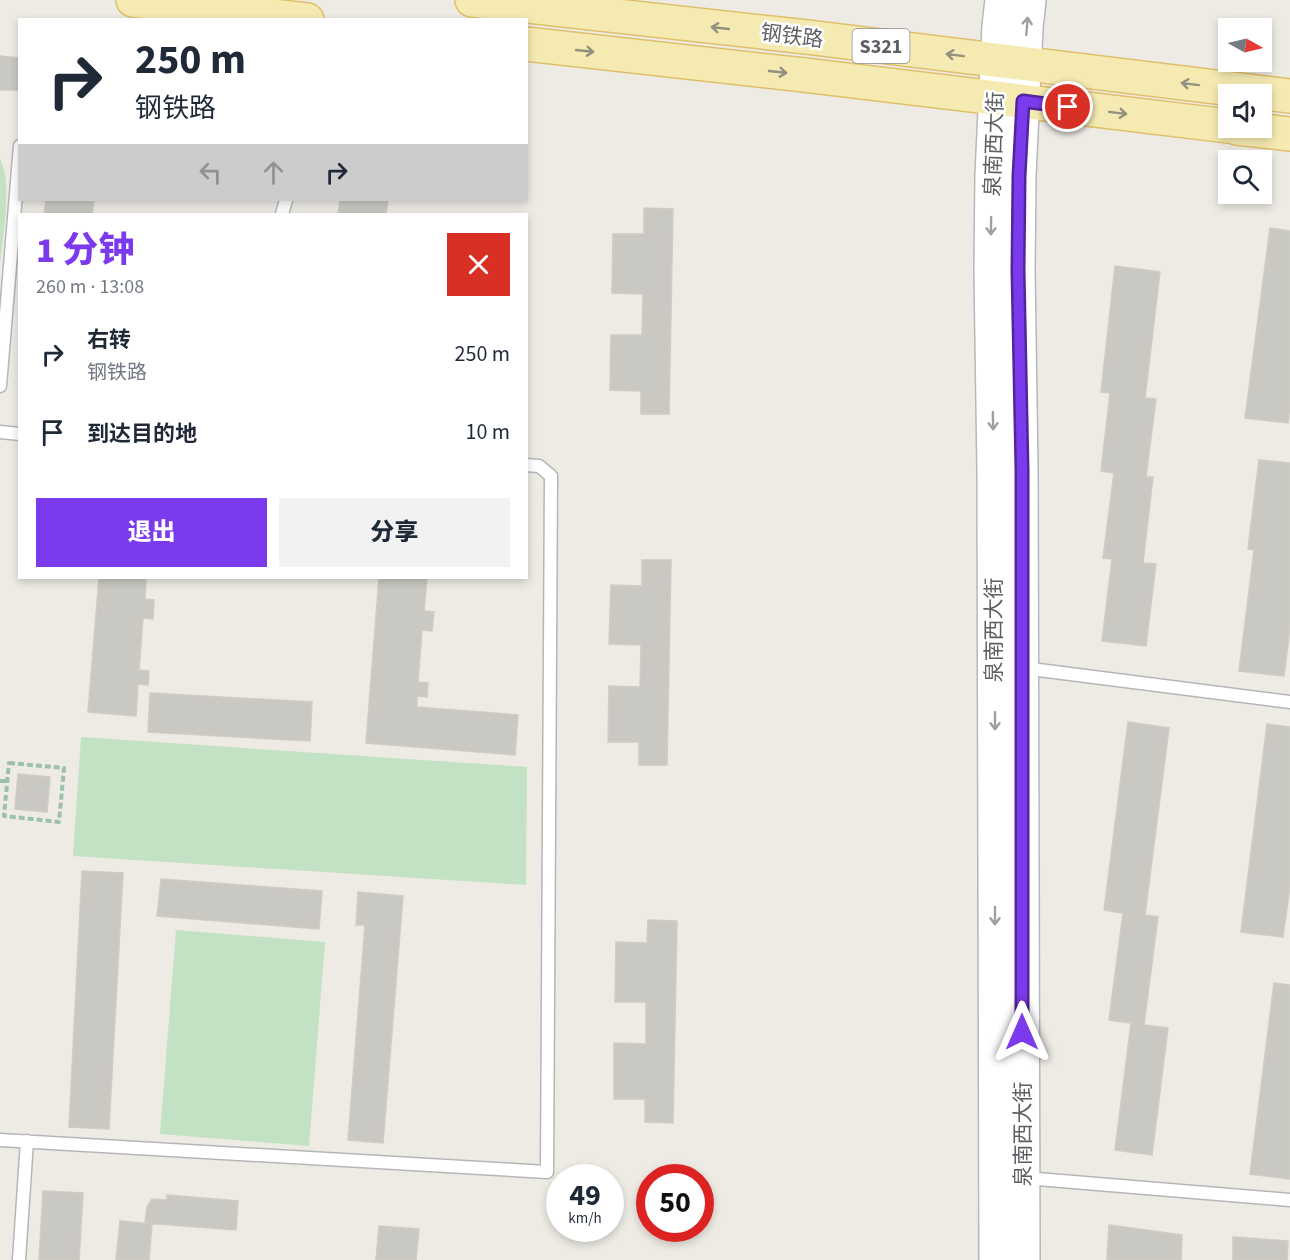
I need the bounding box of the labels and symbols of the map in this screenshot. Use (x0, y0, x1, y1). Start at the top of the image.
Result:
one-way arrow (1021, 16, 1032, 36)
street label: 钢铁路 (759, 17, 825, 55)
north arrow (1218, 18, 1272, 72)
one-way arrow (710, 22, 730, 33)
road number: S321 (852, 29, 910, 63)
one-way arrow (574, 45, 594, 56)
one-way arrow (946, 50, 965, 61)
one-way arrow (768, 67, 788, 78)
one-way arrow (1181, 78, 1201, 89)
pin (1042, 81, 1093, 132)
street label: 泉南西大街 (977, 91, 1011, 197)
one-way arrow (1108, 108, 1127, 119)
one-way arrow (985, 216, 997, 236)
one-way arrow (988, 411, 999, 431)
street label: 泉南西大街 (979, 578, 1009, 683)
one-way arrow (989, 711, 1001, 731)
one-way arrow (989, 906, 1001, 926)
position arrow (990, 1000, 1054, 1064)
street label: 泉南西大街 (1008, 1082, 1038, 1187)
speed limit sign: 50 (636, 1164, 714, 1242)

